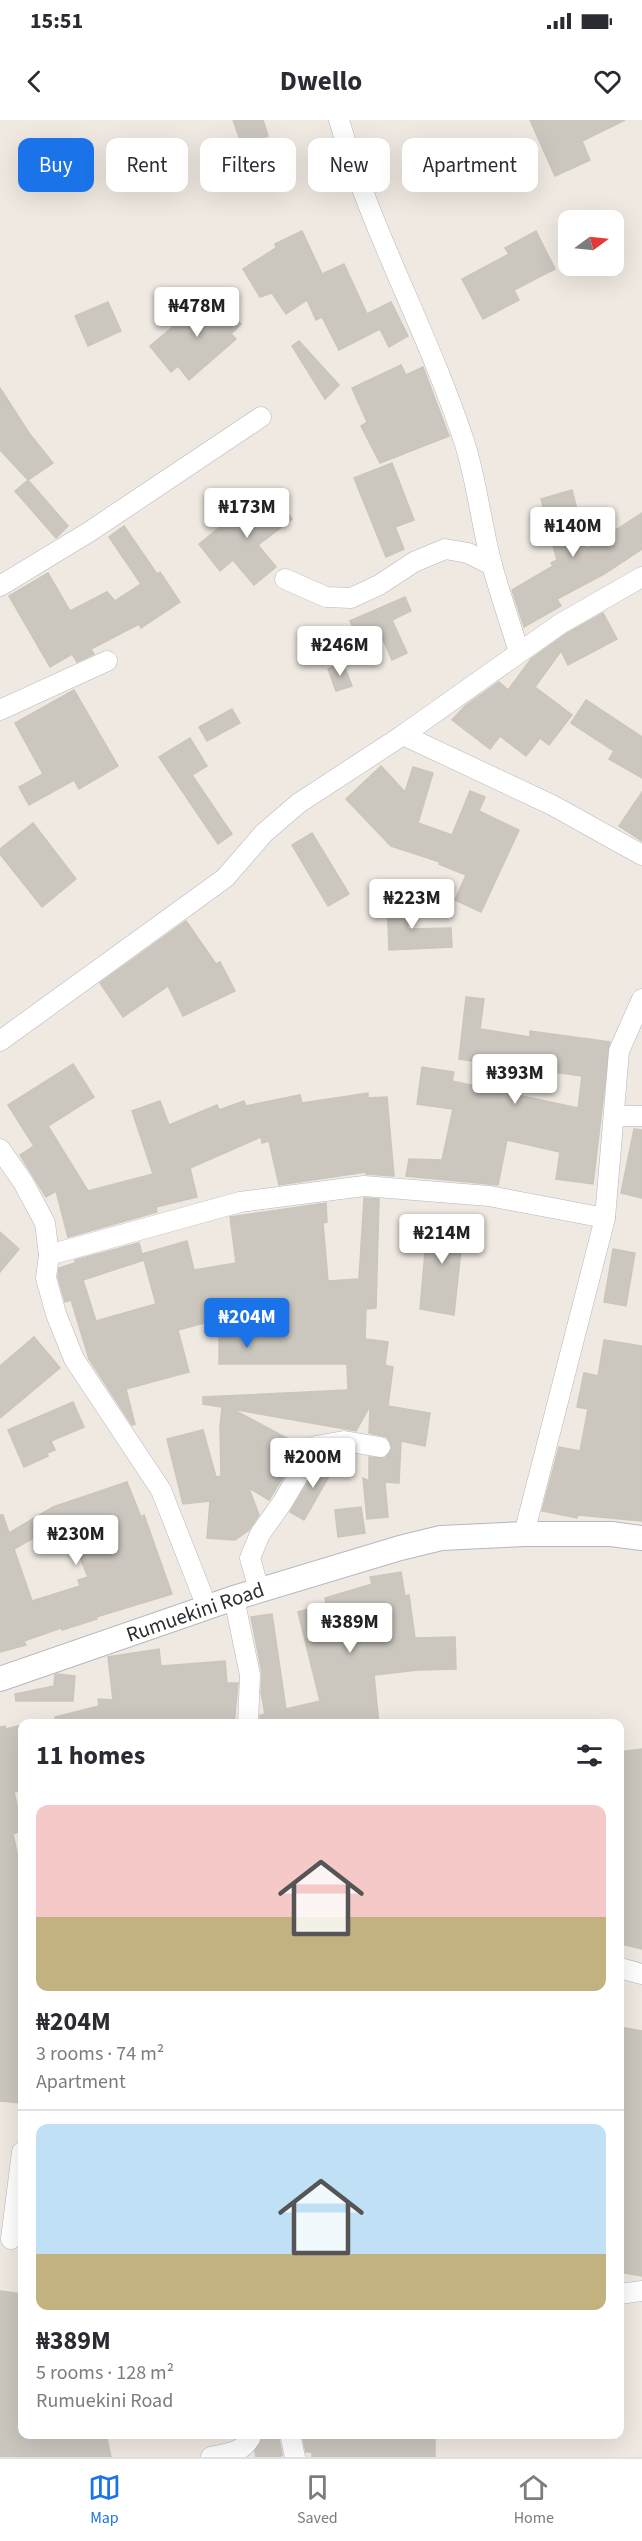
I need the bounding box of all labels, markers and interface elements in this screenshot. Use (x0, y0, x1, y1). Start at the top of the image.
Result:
text: 15:51 (30, 5, 83, 37)
text: Dwello (280, 62, 362, 101)
icon: back (18, 65, 51, 98)
icon: heart (591, 65, 624, 98)
chip: Buy (18, 138, 94, 192)
chip: Rent (106, 138, 188, 192)
chip: Filters (200, 138, 296, 192)
chip: New (308, 138, 390, 192)
chip: Apartment (402, 138, 538, 192)
north arrow (558, 210, 624, 276)
map controls (558, 210, 624, 276)
pin: ₦478M (155, 287, 239, 338)
text: ₦478M (168, 292, 226, 320)
pin: ₦173M (205, 488, 289, 539)
text: ₦173M (218, 493, 276, 521)
pin: ₦140M (531, 507, 615, 558)
text: ₦140M (544, 512, 602, 540)
pin: ₦246M (298, 626, 382, 677)
text: ₦246M (311, 631, 369, 659)
pin: ₦223M (370, 879, 454, 930)
text: ₦223M (383, 884, 441, 912)
pin: ₦393M (473, 1054, 557, 1105)
text: ₦393M (486, 1059, 544, 1087)
pin: ₦214M (400, 1214, 484, 1265)
text: ₦214M (413, 1219, 471, 1247)
pin: ₦204M (205, 1298, 289, 1349)
text: ₦204M (218, 1303, 276, 1331)
pin: ₦200M (271, 1438, 355, 1489)
text: ₦200M (284, 1443, 342, 1471)
pin: ₦230M (34, 1515, 118, 1566)
text: ₦230M (47, 1520, 105, 1548)
street label: Rumuekini Road (122, 1574, 268, 1650)
pin: ₦389M (308, 1603, 392, 1654)
text: ₦389M (321, 1608, 379, 1636)
text: 11 homes (36, 1737, 145, 1774)
icon: filters (573, 1739, 606, 1772)
icon: home (267, 1844, 375, 1952)
text: ₦204M (36, 2003, 111, 2040)
text: 3 rooms · 74 m² (36, 2040, 164, 2068)
text: Apartment (36, 2068, 126, 2096)
icon: home (267, 2163, 375, 2271)
text: ₦389M (36, 2322, 111, 2359)
text: 5 rooms · 128 m² (36, 2359, 174, 2387)
text: Rumuekini Road (36, 2387, 173, 2415)
tab: Map (88, 2471, 121, 2529)
tab: Saved (297, 2471, 338, 2529)
tab: Home (514, 2471, 554, 2529)

